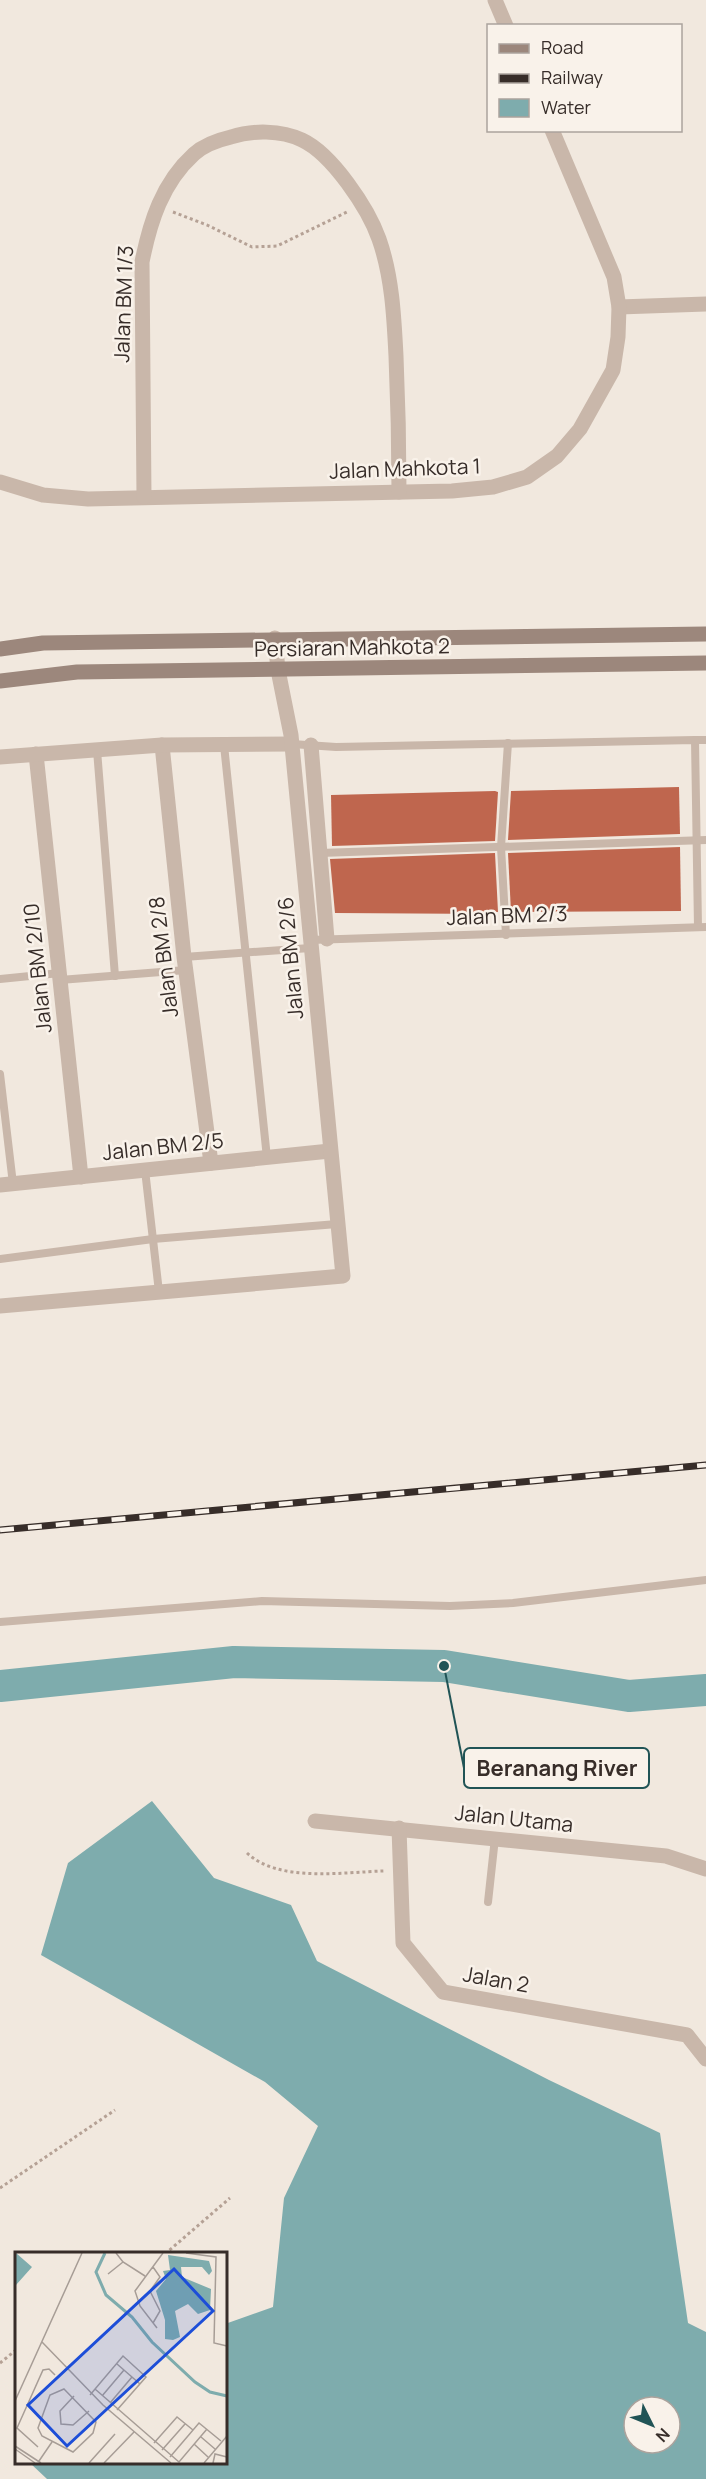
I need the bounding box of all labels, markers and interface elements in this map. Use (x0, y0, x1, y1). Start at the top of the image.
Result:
legend (487, 24, 682, 132)
text: Road (541, 35, 584, 59)
text: Railway (541, 65, 603, 89)
text: Water (541, 95, 591, 119)
street label: Jalan BM 1/3 (107, 245, 139, 363)
street label: Jalan Mahkota 1 (329, 451, 481, 485)
street label: Persiaran Mahkota 2 (254, 631, 450, 663)
street label: Jalan BM 2/8 (142, 895, 184, 1019)
street label: Jalan BM 2/6 (271, 896, 309, 1020)
street label: Jalan BM 2/3 (446, 899, 568, 931)
street label: Jalan BM 2/10 (16, 902, 58, 1034)
street label: Jalan BM 2/5 (101, 1126, 225, 1166)
callout: Beranang River (464, 1748, 649, 1788)
text: Beranang River (477, 1753, 638, 1783)
street label: Jalan Utama (453, 1798, 575, 1838)
street label: Jalan 2 (461, 1959, 531, 1999)
inset map (15, 2252, 226, 2464)
north arrow (622, 2395, 682, 2455)
text: N (651, 2424, 675, 2447)

